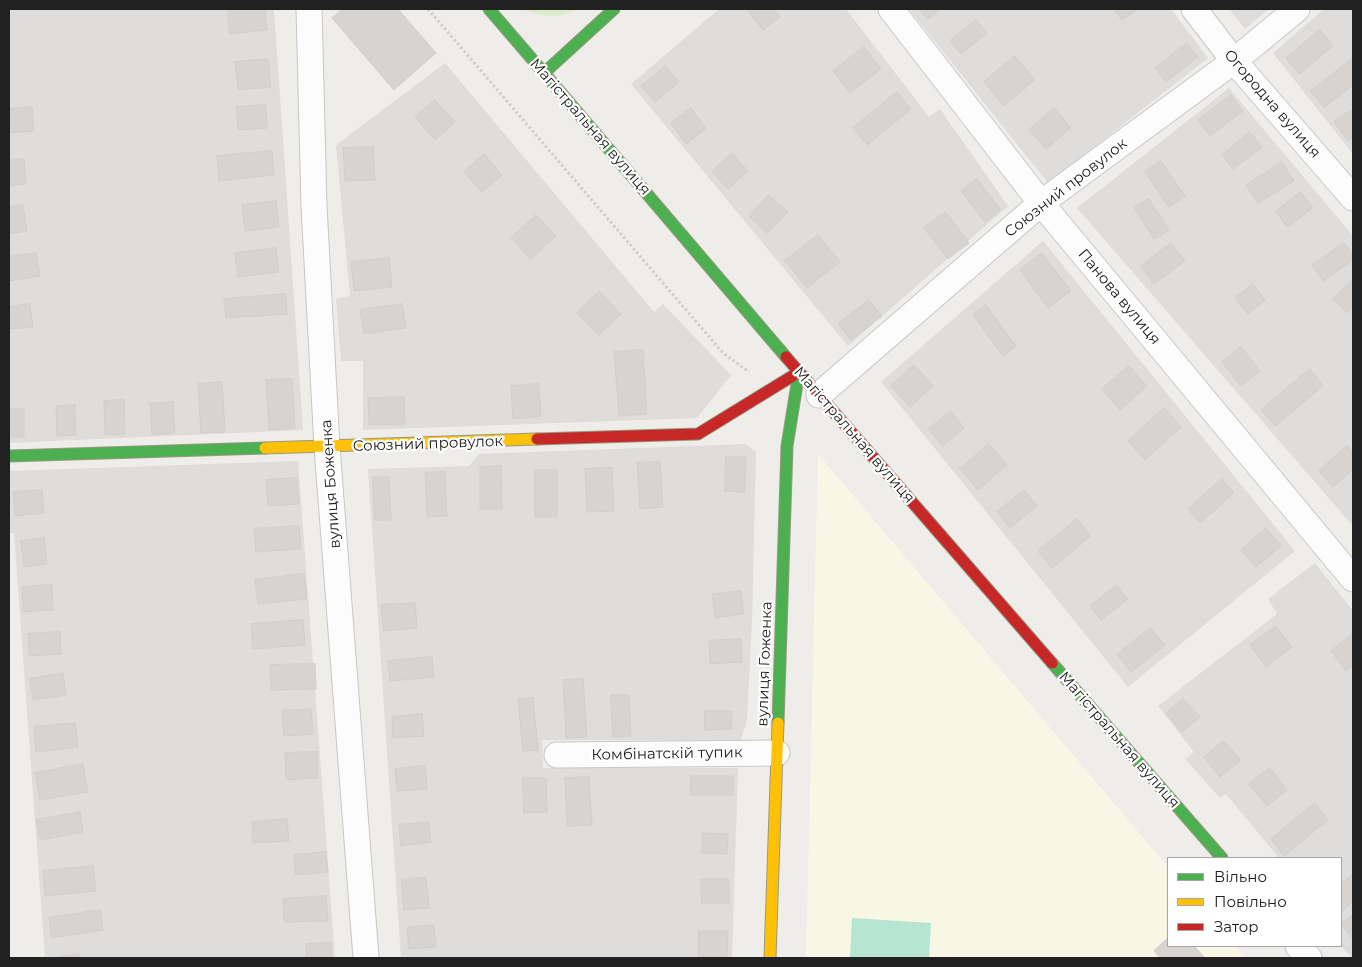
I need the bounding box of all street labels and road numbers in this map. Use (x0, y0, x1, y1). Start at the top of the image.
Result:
street label: Огородна вулиця (1220, 46, 1324, 162)
street label: Магістральная вулиця (526, 55, 654, 199)
street label: Союзний провулок (1001, 135, 1131, 241)
street label: Панова вулиця (1074, 246, 1164, 348)
street label: Магістральная вулиця (790, 363, 918, 507)
street label: вулиця Боженка (318, 419, 344, 549)
street label: Союзний провулок (353, 432, 503, 456)
street label: вулиця Гоженка (754, 601, 776, 727)
street label: Магістральная вулиця (1055, 668, 1183, 812)
street label: Комбінатскій тупик (591, 744, 743, 764)

